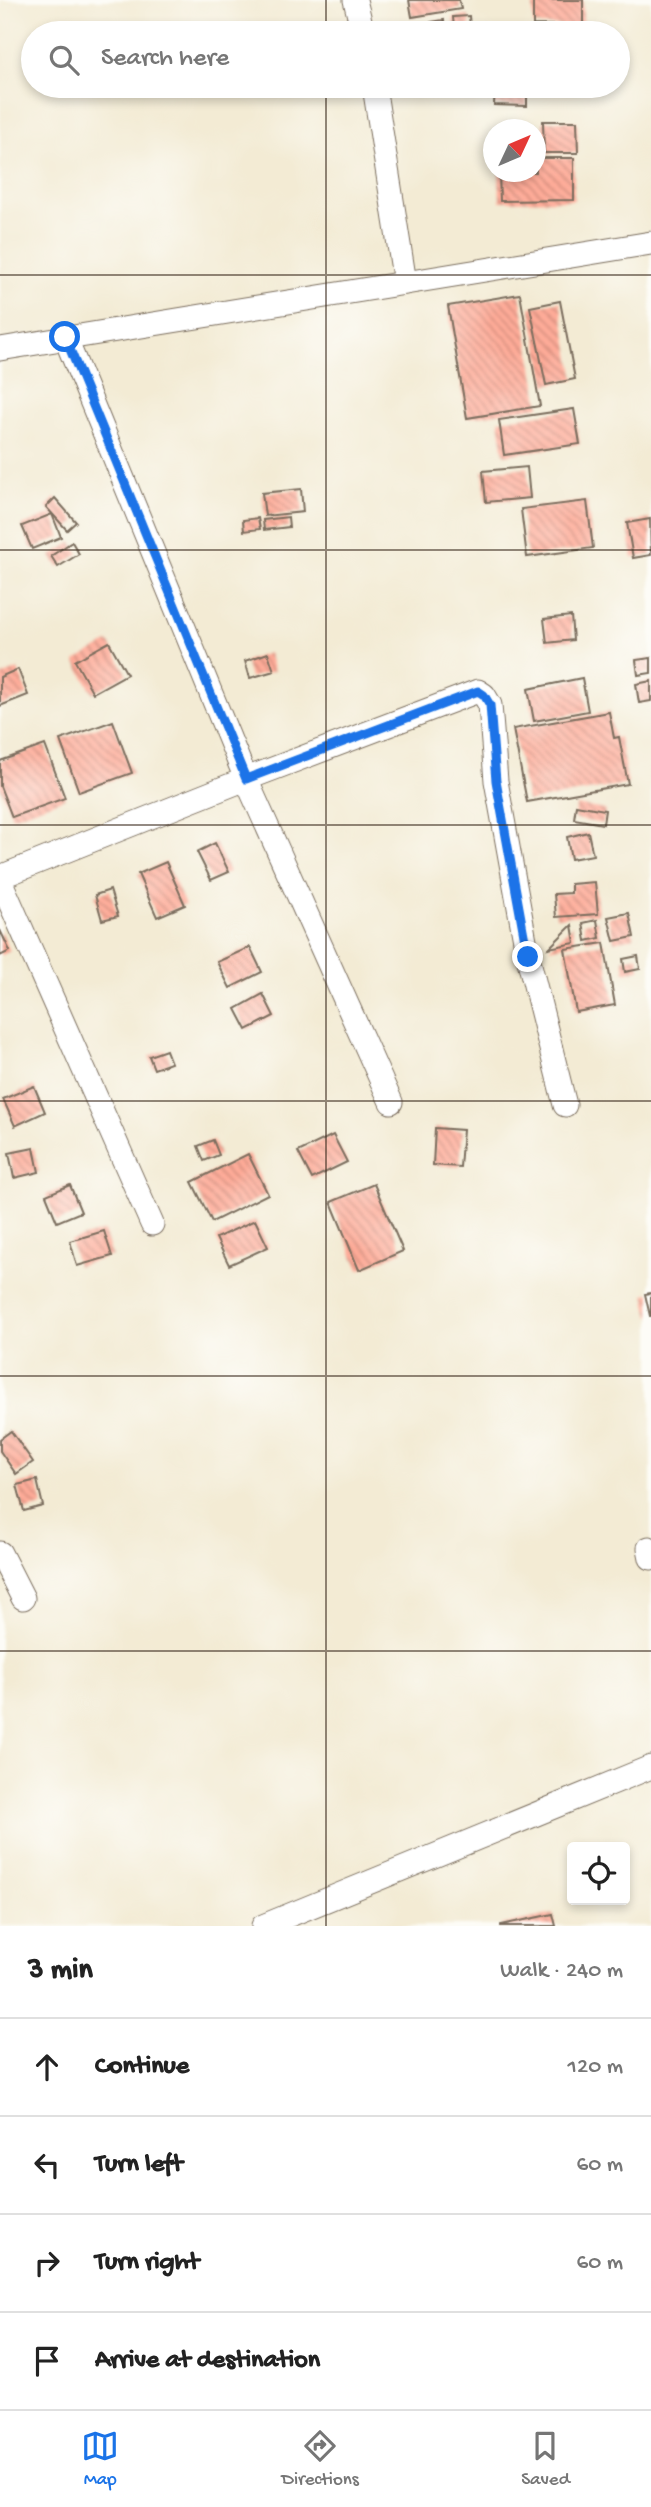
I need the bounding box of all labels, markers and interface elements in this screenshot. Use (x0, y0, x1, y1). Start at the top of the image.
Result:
search box (21, 21, 630, 98)
icon: search (45, 41, 83, 79)
text: Search here (101, 44, 229, 75)
north arrow (483, 119, 546, 182)
route start (49, 321, 80, 352)
route end (512, 941, 543, 972)
map controls (567, 1842, 630, 1905)
button: locate (567, 1842, 630, 1905)
text: 3 min (28, 1954, 93, 1989)
text: Walk · 240 m (500, 1958, 623, 1985)
icon: ahead (28, 2048, 66, 2086)
text: Continue (95, 2052, 189, 2083)
text: 120 m (568, 2054, 623, 2081)
icon: left (28, 2146, 66, 2184)
text: Turn left (95, 2150, 183, 2181)
text: 60 m (577, 2152, 623, 2179)
icon: right (28, 2244, 66, 2282)
text: Turn right (95, 2248, 199, 2279)
text: 60 m (577, 2250, 623, 2277)
icon: arrive (28, 2342, 66, 2380)
text: Arrive at destination (95, 2346, 320, 2377)
tab: Map (81, 2427, 119, 2492)
tab: Directions (282, 2427, 359, 2492)
tab: Saved (521, 2427, 570, 2492)

